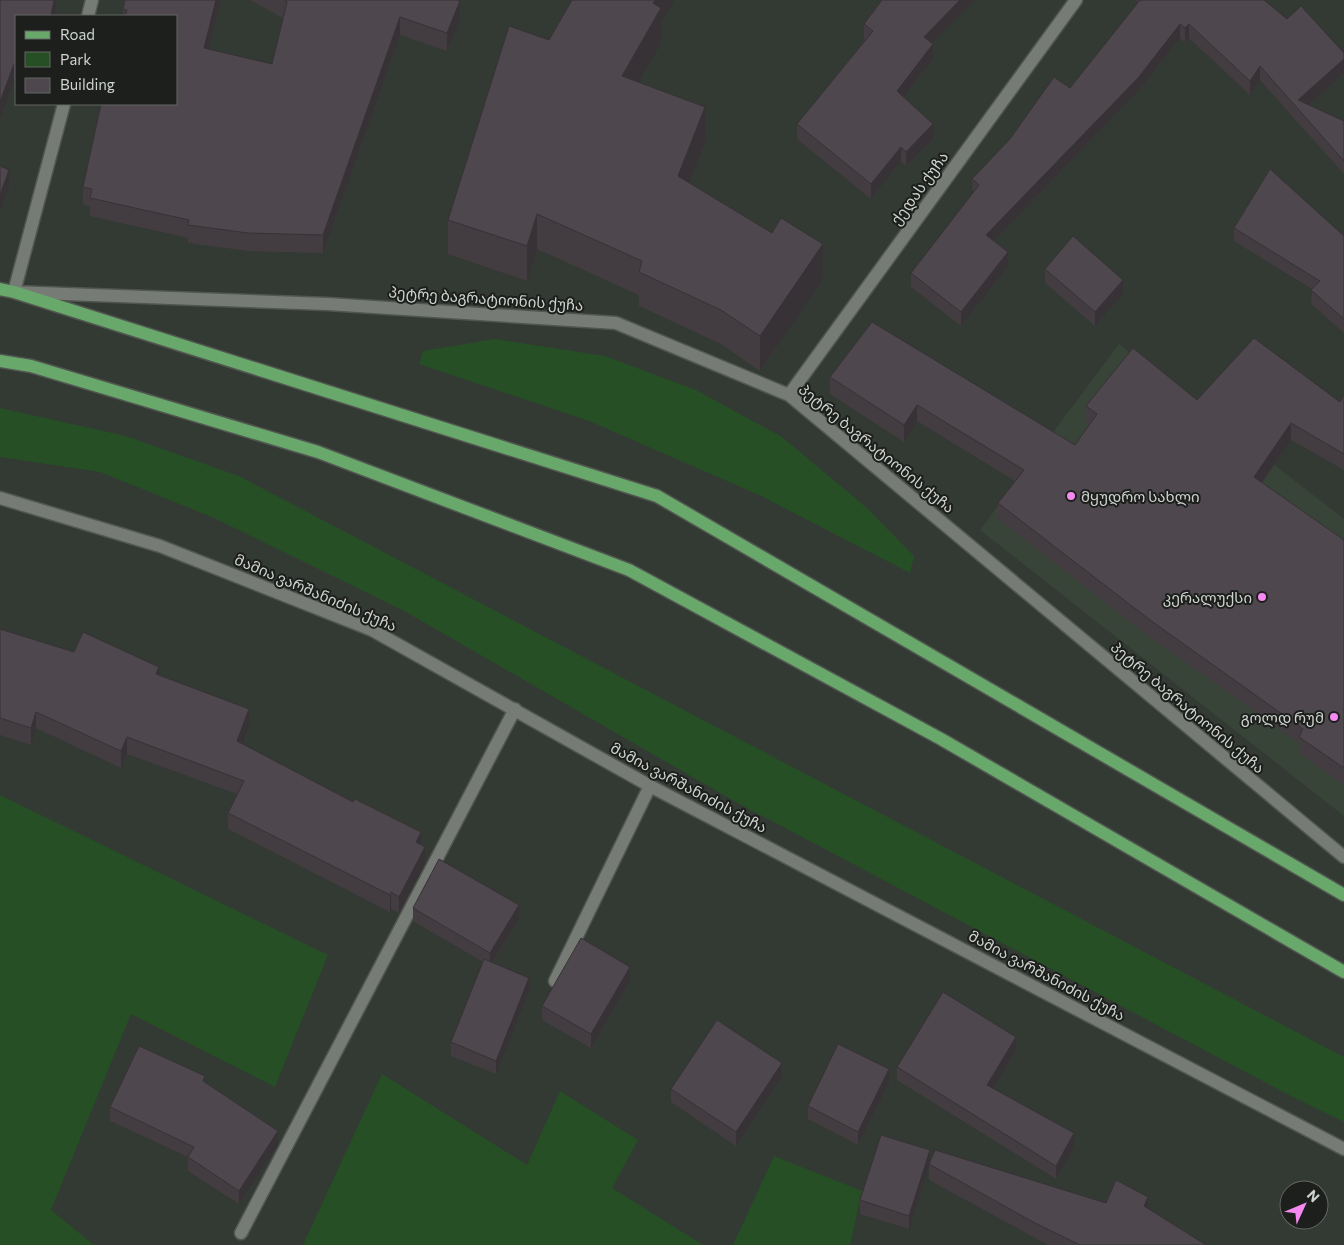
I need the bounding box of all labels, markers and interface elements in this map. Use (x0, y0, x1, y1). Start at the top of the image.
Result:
legend (15, 15, 178, 105)
text: Road (60, 25, 95, 43)
text: Park (60, 50, 91, 68)
text: Building (60, 75, 115, 93)
street label: ქედას ქუჩა (886, 148, 952, 229)
street label: პეტრე ბაგრატიონის ქუჩა (388, 282, 584, 315)
street label: პეტრე ბაგრატიონის ქუჩა (795, 380, 958, 517)
place label: მყუდრო სახლი (1081, 487, 1200, 506)
marker: მყუდრო სახლი (1065, 490, 1077, 502)
street label: მამია ვარშანიძის ქუჩა (232, 550, 400, 635)
place label: კერალუქსი (1163, 588, 1252, 607)
marker: კერალუქსი (1256, 591, 1268, 603)
street label: პეტრე ბაგრატიონის ქუჩა (1107, 637, 1268, 777)
place label: გოლდ რუმ (1241, 708, 1324, 727)
marker: გოლდ რუმ (1328, 711, 1340, 723)
street label: მამია ვარშანიძის ქუჩა (607, 738, 770, 837)
street label: მამია ვარშანიძის ქუჩა (965, 926, 1128, 1025)
north arrow (1279, 1180, 1329, 1230)
text: N (1304, 1186, 1323, 1205)

